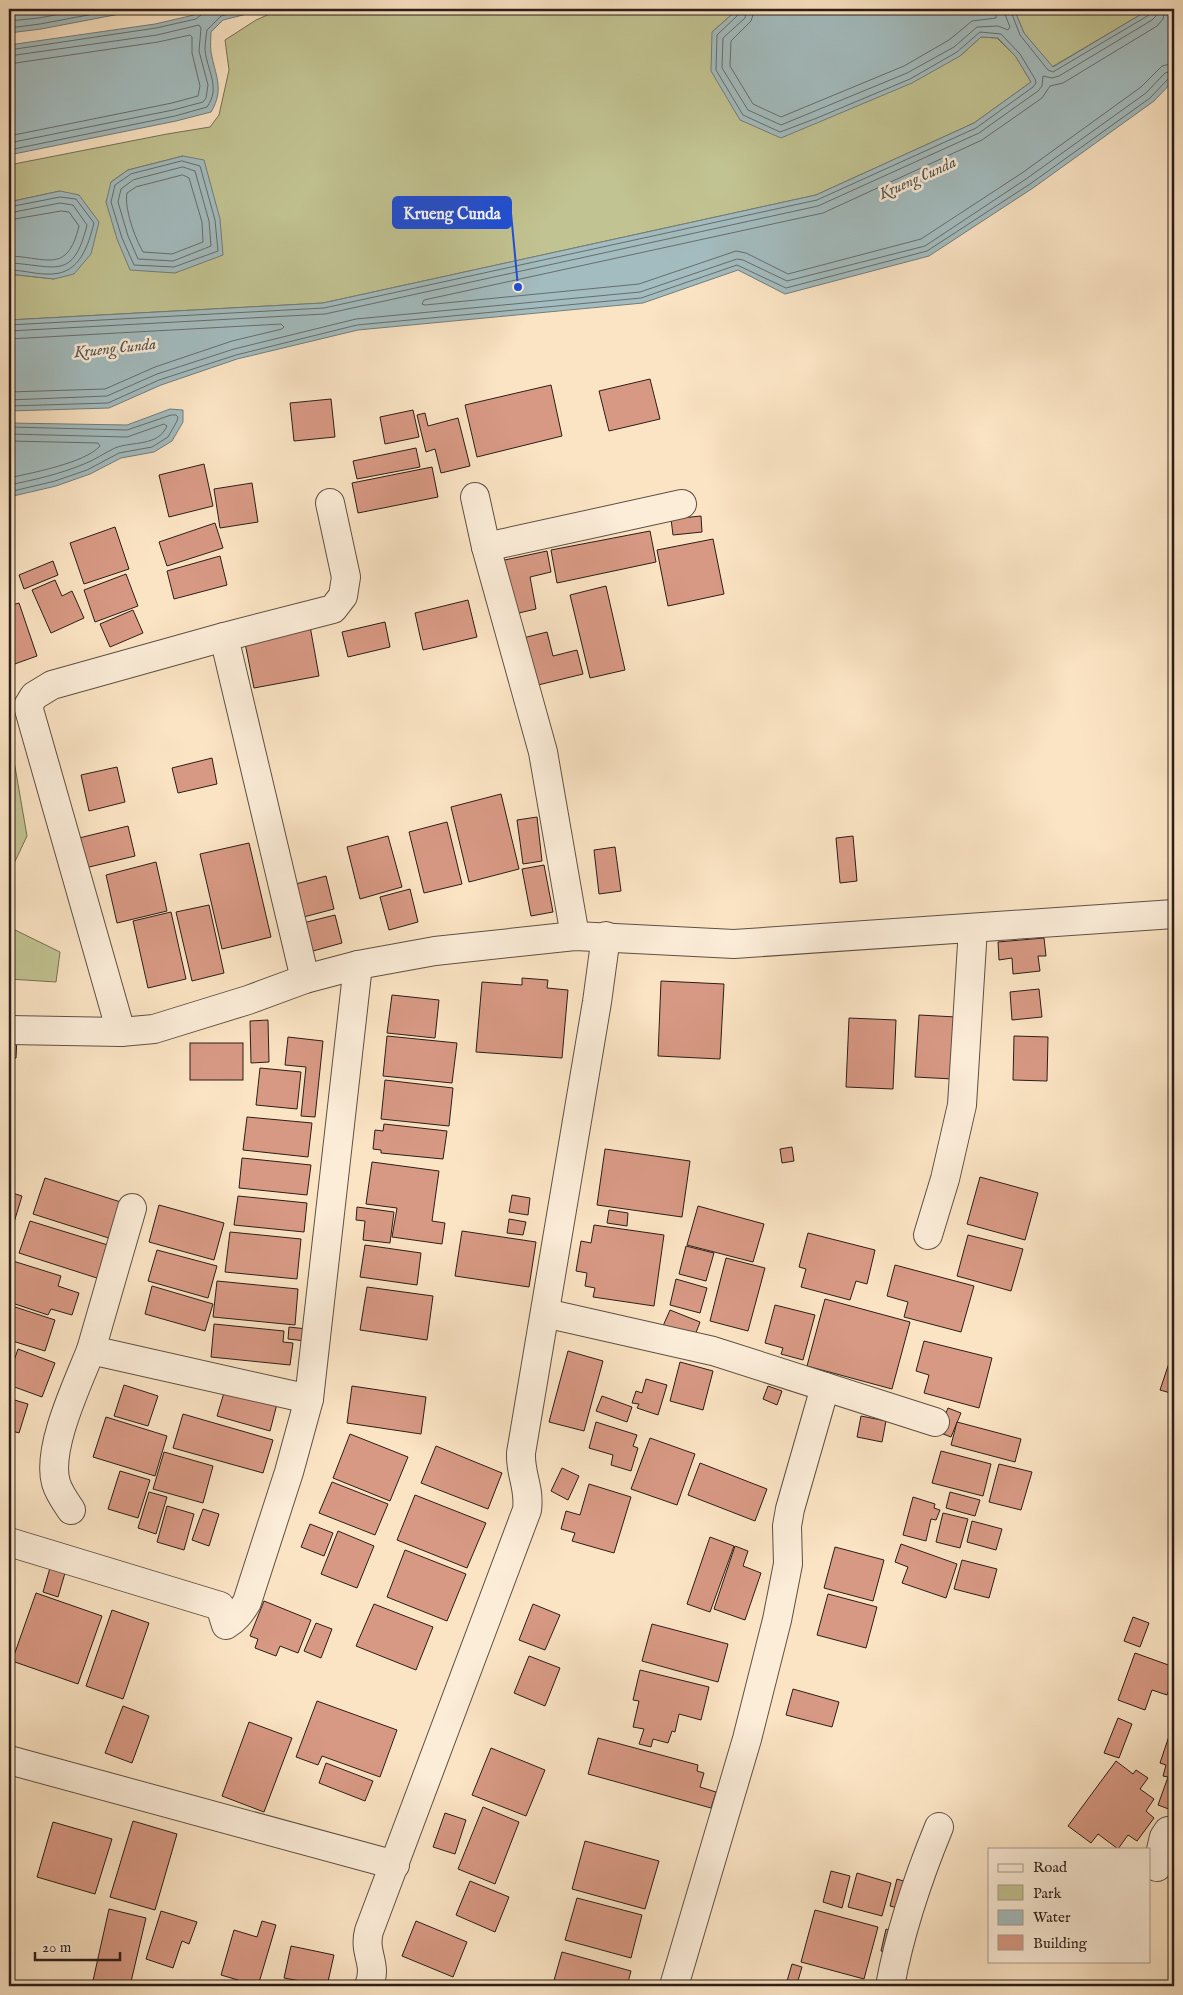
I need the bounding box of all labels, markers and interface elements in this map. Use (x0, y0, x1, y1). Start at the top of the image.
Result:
water label: Krueng Cunda (875, 153, 960, 205)
callout: Krueng Cunda (393, 197, 511, 228)
text: Krueng Cunda (403, 205, 502, 225)
water label: Krueng Cunda (72, 335, 157, 363)
legend (988, 1848, 1150, 1962)
text: Road (1033, 1858, 1068, 1877)
text: Park (1033, 1884, 1063, 1903)
text: Water (1033, 1908, 1071, 1927)
scale bar (35, 1930, 120, 1962)
text: Building (1033, 1934, 1088, 1953)
text: 20 m (42, 1938, 72, 1957)

